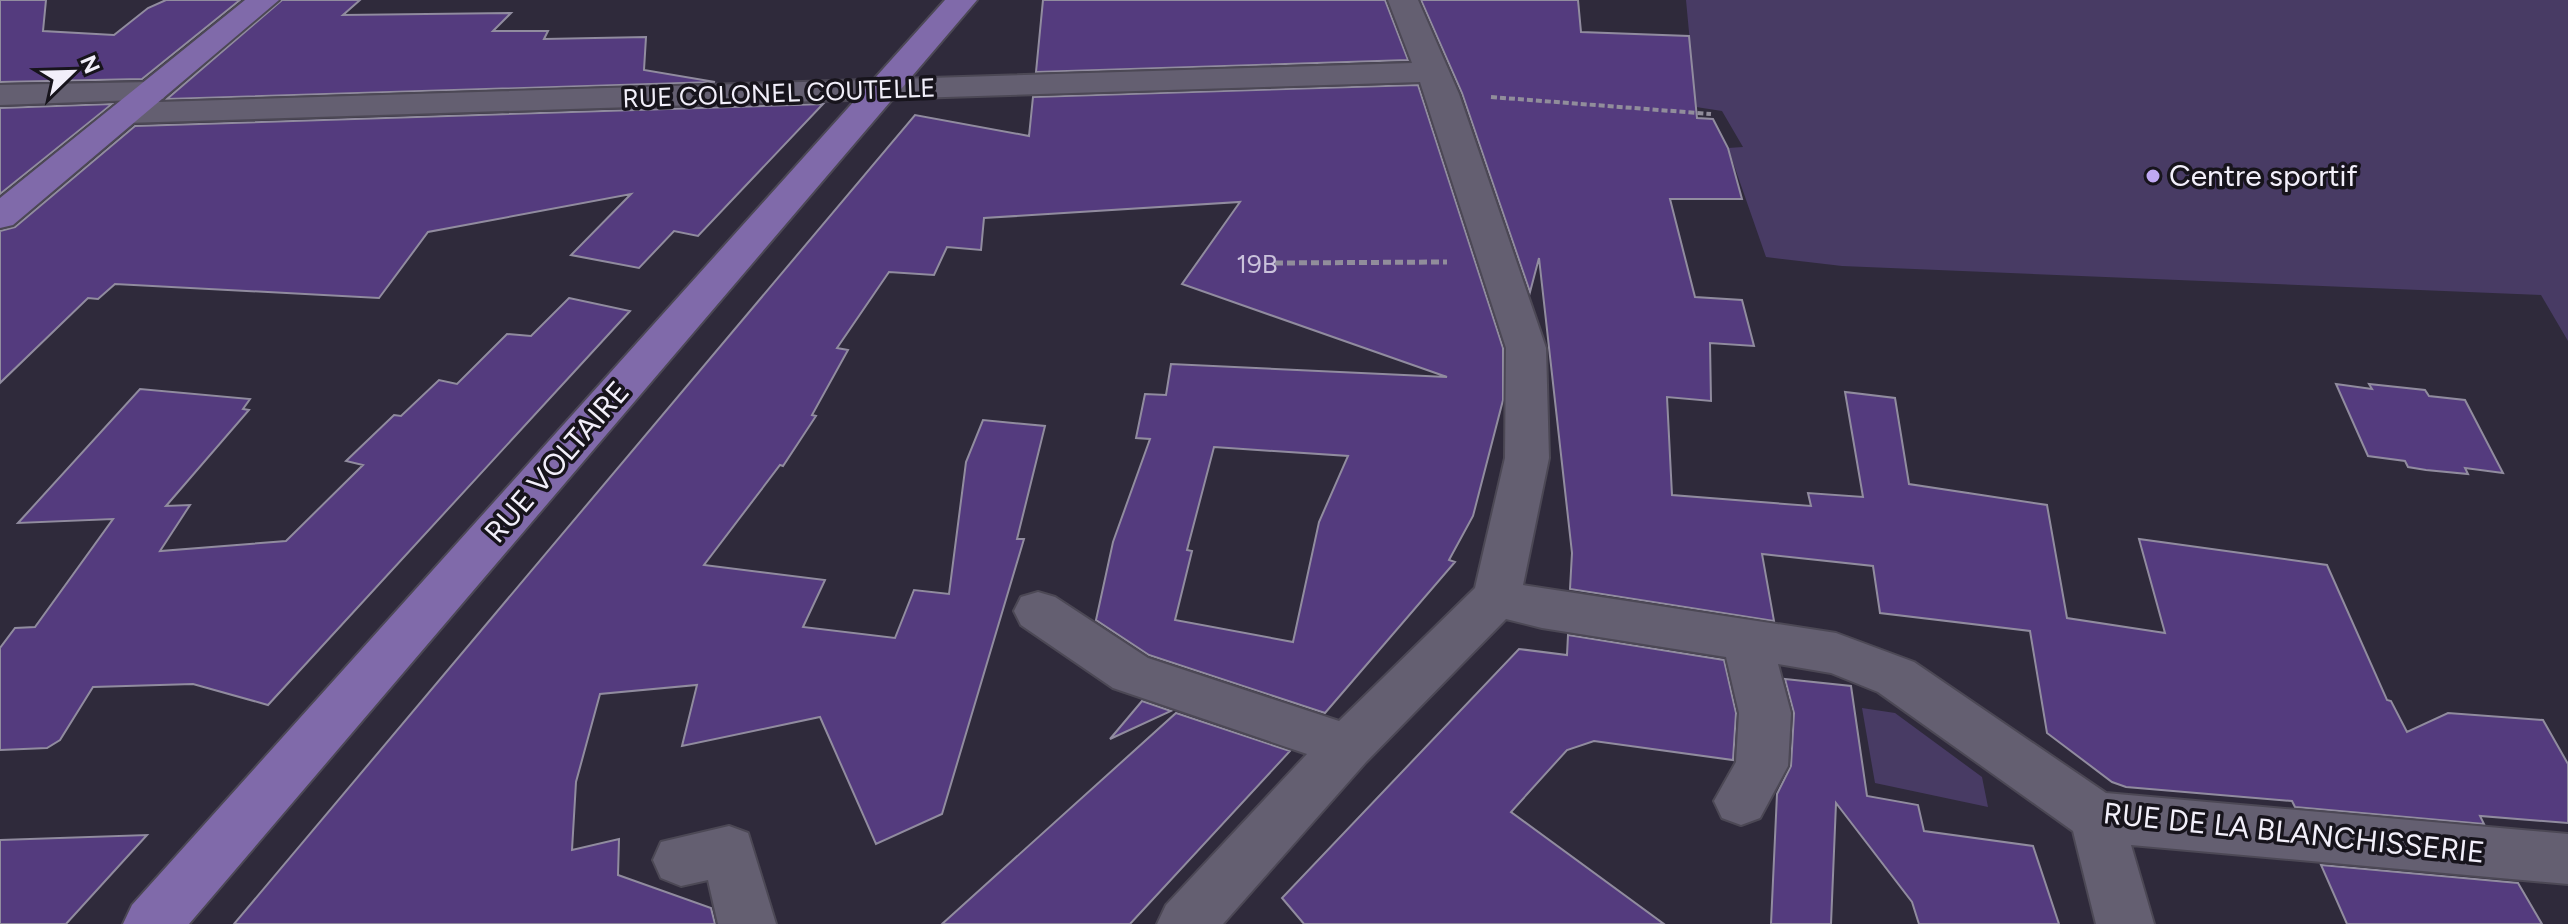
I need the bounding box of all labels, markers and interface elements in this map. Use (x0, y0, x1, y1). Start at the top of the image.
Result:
north arrow (32, 32, 112, 112)
text: N (74, 51, 106, 77)
street label: RUE COLONEL COUTELLE (622, 72, 936, 114)
place label: Centre sportif (2169, 157, 2358, 194)
marker: Centre sportif (2144, 167, 2162, 185)
house number: 19B (1236, 248, 1278, 280)
street label: RUE VOLTAIRE (476, 373, 637, 550)
street label: RUE DE LA BLANCHISSERIE (2102, 794, 2487, 871)

